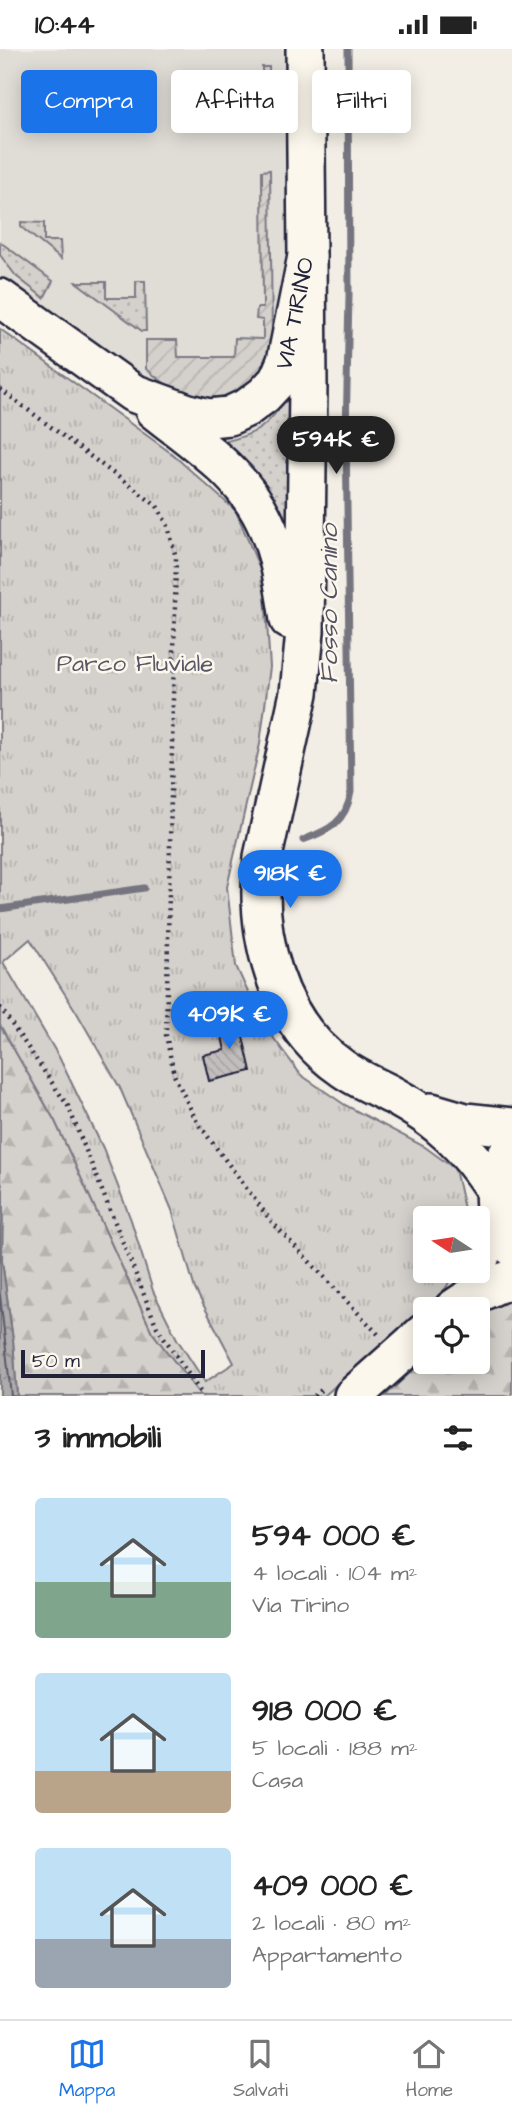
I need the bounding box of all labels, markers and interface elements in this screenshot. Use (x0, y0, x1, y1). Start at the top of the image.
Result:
text: 10:44 (35, 7, 94, 43)
chip: Compra (21, 70, 157, 133)
chip: Affitta (171, 70, 298, 133)
chip: Filtri (312, 70, 411, 133)
street label: VIA TIRINO (267, 254, 323, 376)
pin: 594K € (279, 417, 393, 476)
text: 594K € (293, 423, 379, 455)
water label: Fosso Canino (311, 522, 347, 684)
park label: Parco Fluviale (57, 647, 213, 681)
pin: 918K € (233, 851, 347, 910)
text: 918K € (254, 857, 326, 889)
pin: 409K € (172, 991, 286, 1051)
text: 409K € (187, 998, 271, 1030)
north arrow (413, 1206, 490, 1283)
map controls (413, 1206, 490, 1374)
button: locate (413, 1297, 490, 1374)
scale bar (21, 1347, 205, 1379)
text: 50 m (32, 1348, 80, 1375)
text: 3 immobili (35, 1417, 161, 1459)
icon: filters (439, 1419, 477, 1457)
text: 594 000 € (252, 1515, 415, 1557)
icon: home (91, 1526, 175, 1610)
text: 4 locali · 104 m² (252, 1557, 417, 1589)
text: Via Tirino (252, 1589, 349, 1621)
text: 918 000 € (252, 1690, 397, 1732)
icon: home (91, 1701, 175, 1785)
text: 5 locali · 188 m² (252, 1732, 418, 1764)
text: Casa (252, 1764, 303, 1796)
text: 409 000 € (252, 1865, 413, 1907)
icon: home (91, 1876, 175, 1960)
text: 2 locali · 80 m² (252, 1907, 411, 1939)
text: Appartamento (252, 1939, 402, 1971)
tab: Mappa (59, 2035, 115, 2104)
tab: Salvati (233, 2035, 288, 2104)
tab: Home (406, 2035, 453, 2104)

